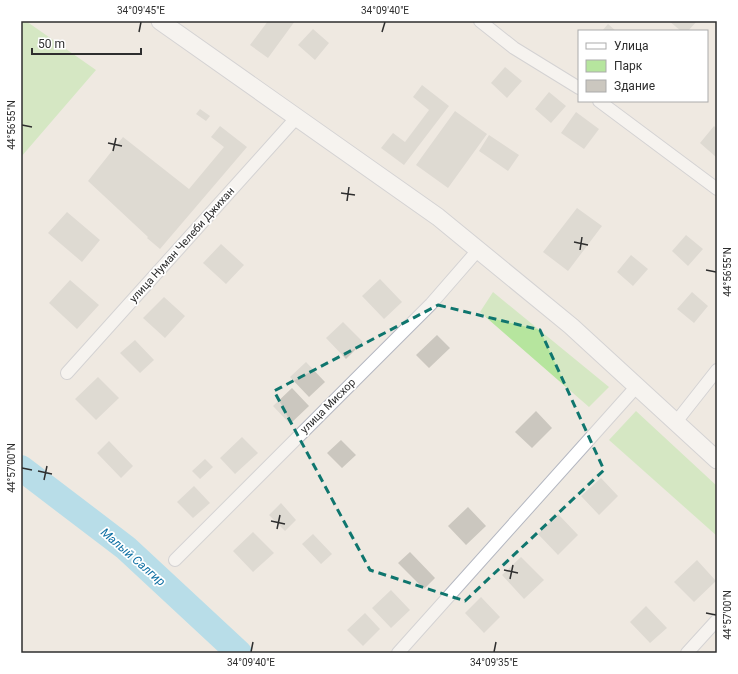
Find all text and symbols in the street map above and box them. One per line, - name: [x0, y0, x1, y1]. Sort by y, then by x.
- text: 34°09'45"E: [117, 5, 165, 16]
- text: 34°09'40"E: [361, 5, 409, 16]
- scale bar: [32, 30, 141, 56]
- legend: [578, 30, 708, 102]
- text: 50 m: [38, 37, 65, 51]
- text: Улица: [614, 39, 649, 53]
- text: Парк: [614, 59, 643, 73]
- text: Здание: [614, 79, 655, 93]
- text: 44°56'55"N: [6, 100, 17, 150]
- street label: улица Нуман Челеби Джихан: [127, 185, 237, 305]
- text: 44°56'55"N: [722, 247, 733, 297]
- street label: улица Мисхор: [298, 376, 358, 436]
- text: 44°57'00"N: [6, 443, 17, 493]
- water label: Малый Салгир: [98, 525, 168, 589]
- text: 44°57'00"N: [722, 590, 733, 640]
- text: 34°09'40"E: [227, 657, 275, 668]
- text: 34°09'35"E: [470, 657, 518, 668]

